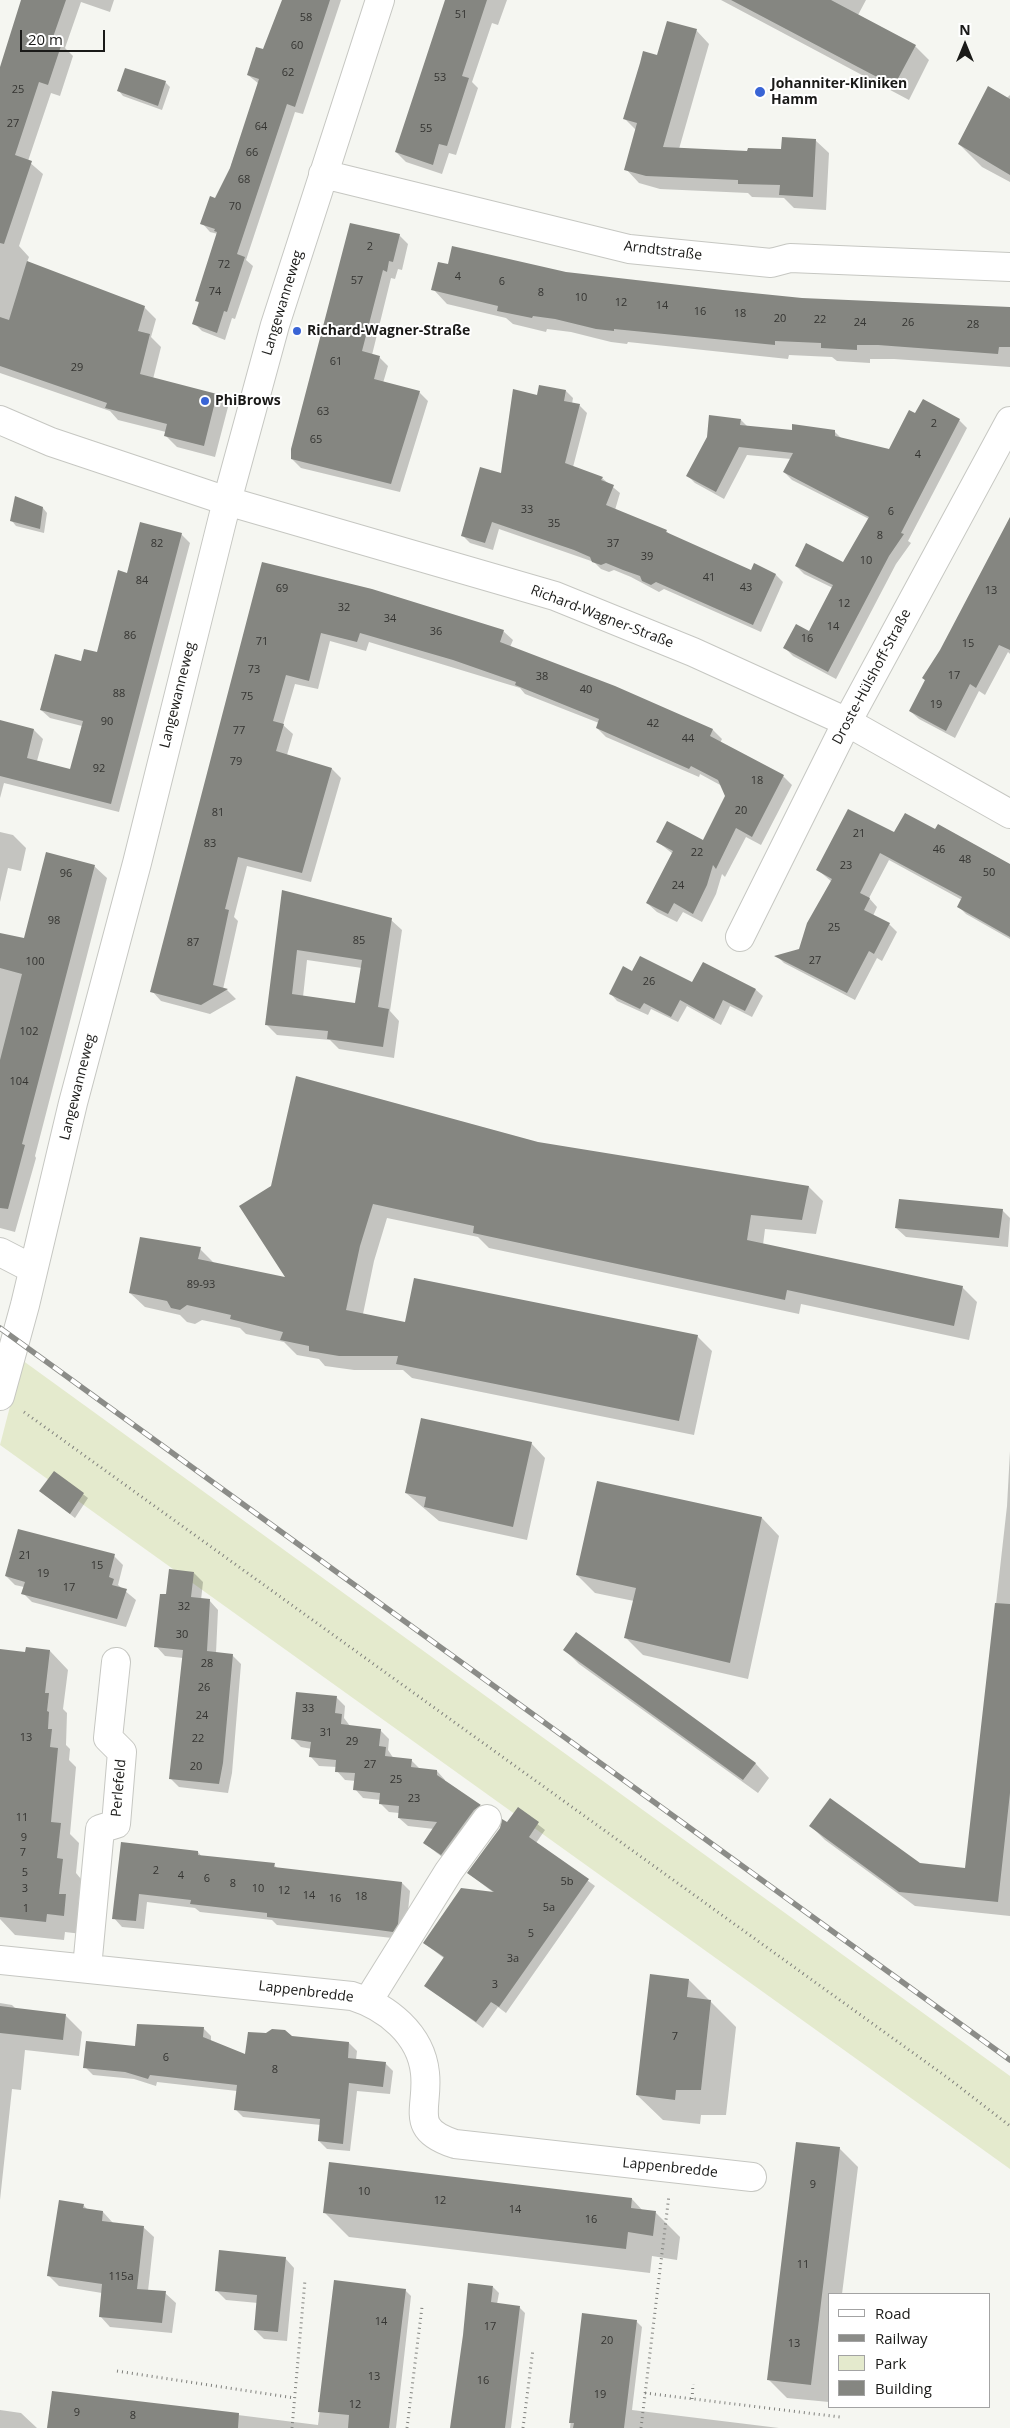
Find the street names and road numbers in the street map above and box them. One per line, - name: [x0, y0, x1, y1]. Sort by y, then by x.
- street label: Arndtstraße: [623, 238, 703, 264]
- street label: Langewanneweg: [259, 248, 307, 358]
- street label: Richard-Wagner-Straße: [528, 582, 676, 652]
- street label: Droste-Hülshoff-Straße: [829, 606, 915, 748]
- street label: Langewanneweg: [157, 640, 199, 750]
- street label: Langewanneweg: [57, 1032, 99, 1142]
- street label: Perlefeld: [108, 1758, 130, 1818]
- street label: Lappenbredde: [257, 1978, 355, 2006]
- street label: Lappenbredde: [621, 2155, 719, 2181]

